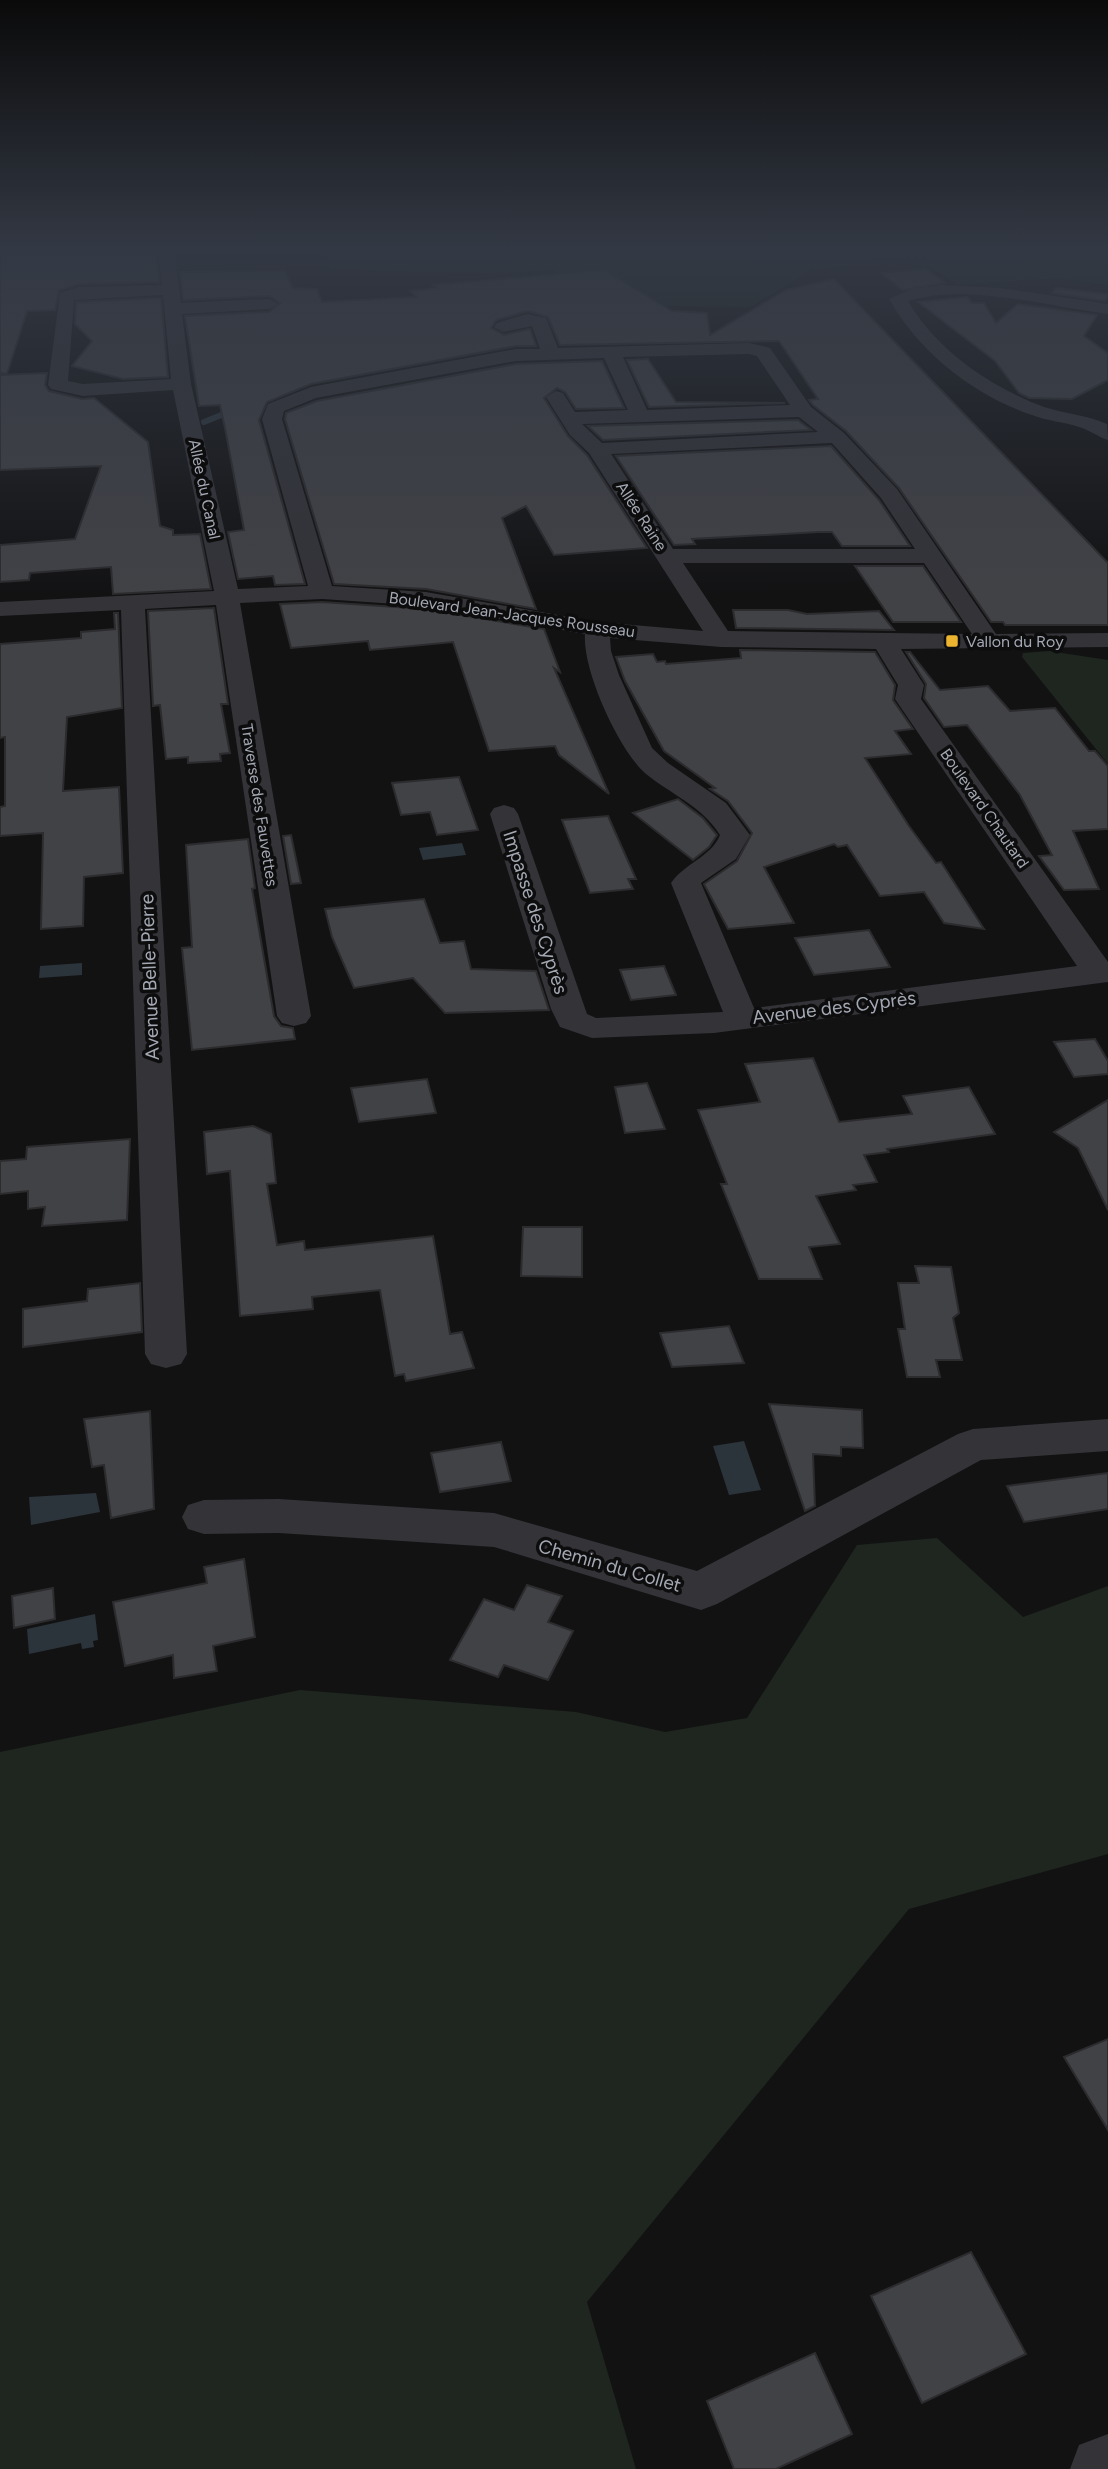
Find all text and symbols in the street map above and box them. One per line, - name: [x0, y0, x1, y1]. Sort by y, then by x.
- street label: Allée du Canal: [185, 437, 224, 541]
- street label: Allée Raine: [612, 478, 671, 555]
- street label: Boulevard Jean-Jacques Rousseau: [388, 588, 636, 641]
- place label: Vallon du Roy: [966, 632, 1064, 651]
- marker: Vallon du Roy: [944, 633, 960, 649]
- street label: Traverse des Fauvettes: [237, 722, 282, 888]
- street label: Boulevard Chautard: [936, 745, 1033, 872]
- street label: Impasse des Cyprès: [498, 827, 573, 997]
- street label: Avenue Belle-Pierre: [135, 893, 164, 1061]
- street label: Avenue des Cyprès: [751, 986, 917, 1029]
- street label: Chemin du Collet: [536, 1534, 684, 1597]

